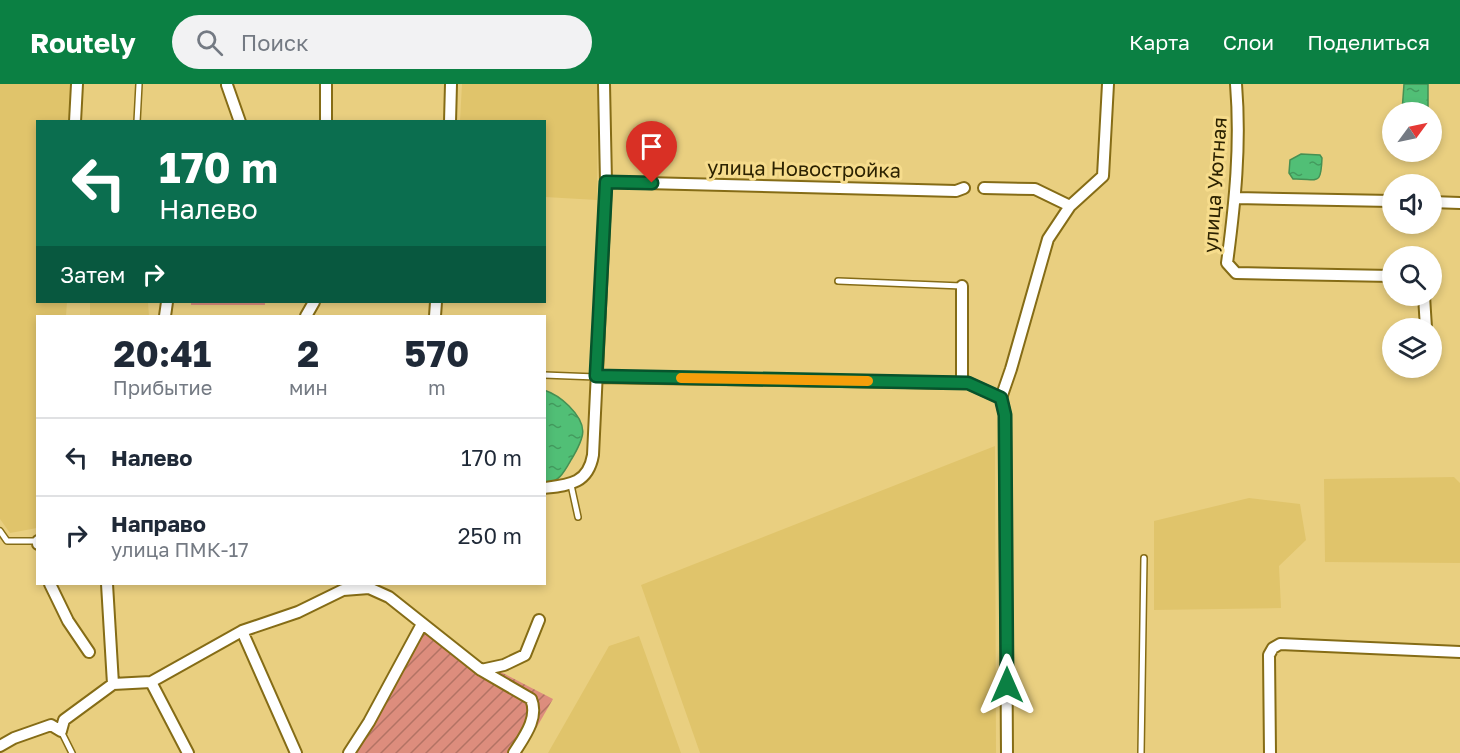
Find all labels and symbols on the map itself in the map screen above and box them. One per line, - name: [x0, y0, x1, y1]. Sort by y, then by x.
- north arrow: [1382, 102, 1442, 162]
- street label: улица Уютная: [1197, 116, 1231, 254]
- pin: [626, 121, 677, 183]
- street label: улица Новостройка: [707, 154, 901, 182]
- position arrow: [975, 653, 1039, 717]

